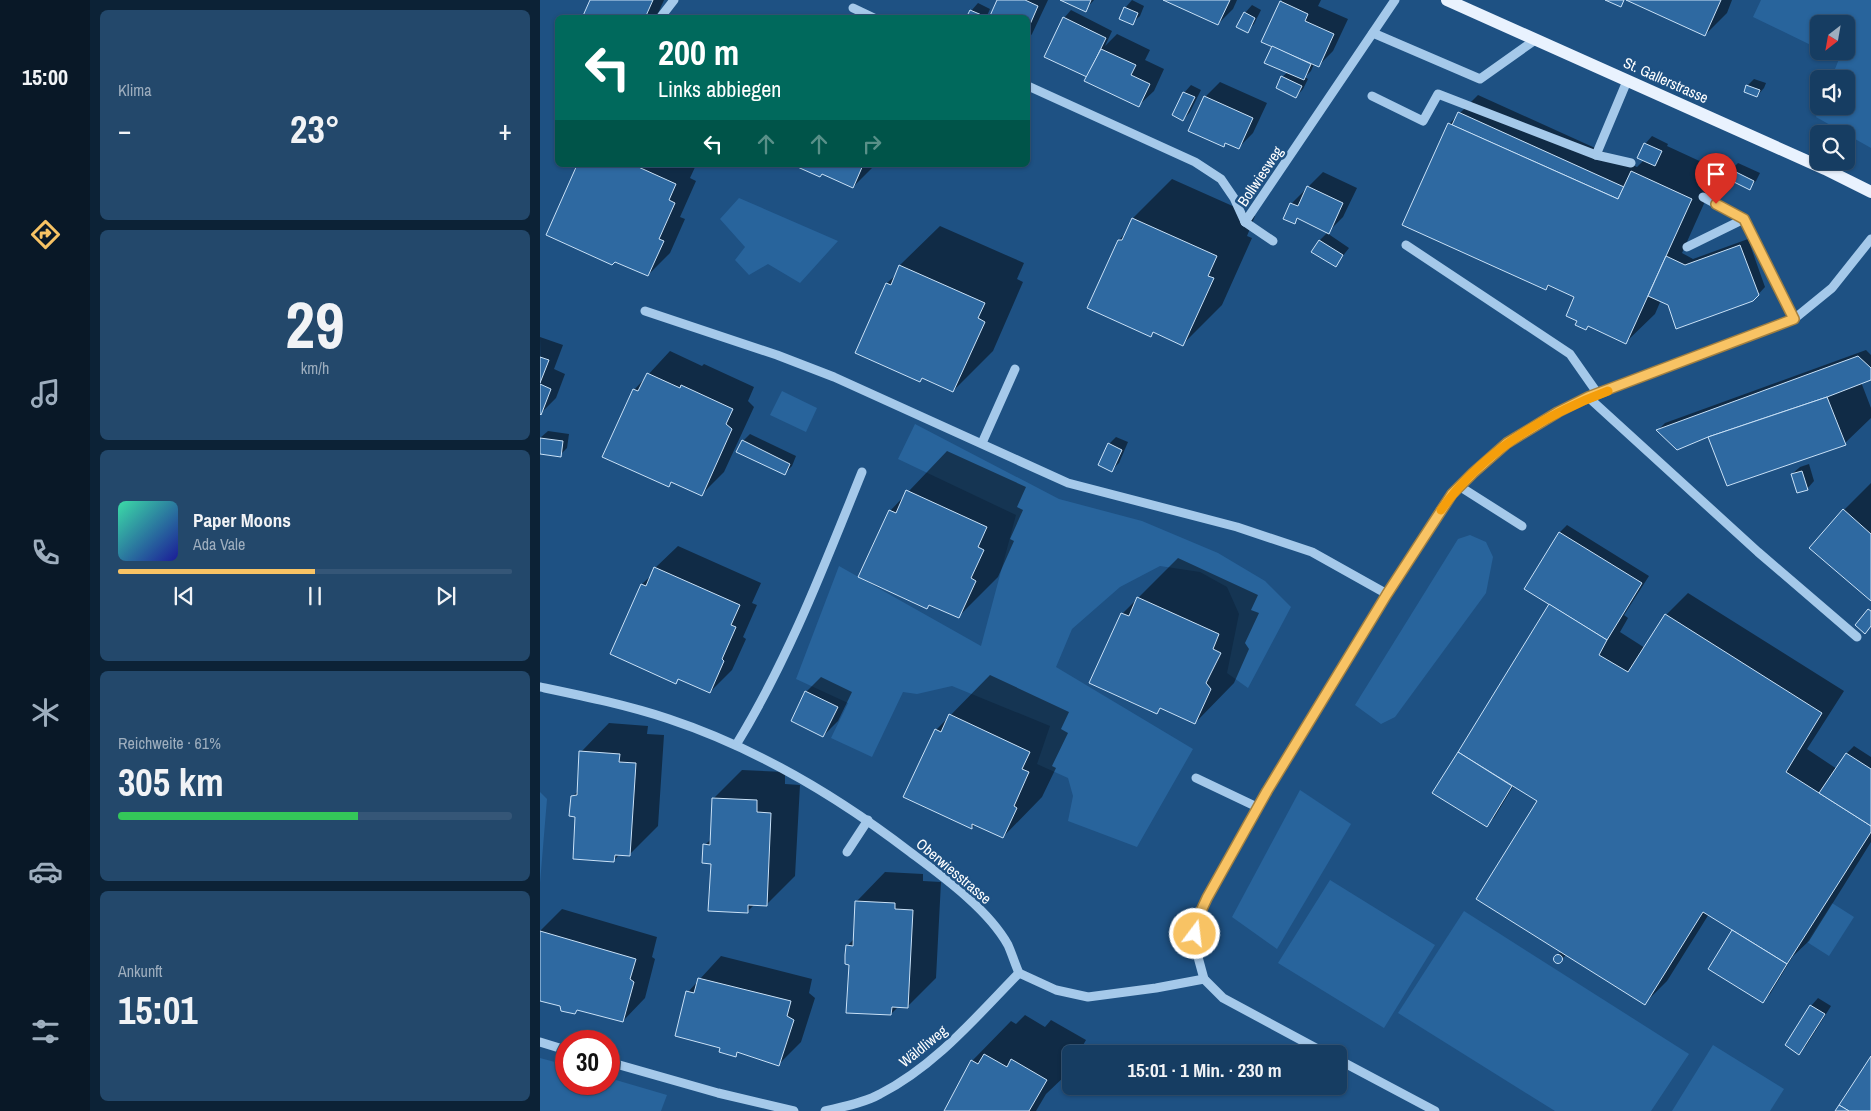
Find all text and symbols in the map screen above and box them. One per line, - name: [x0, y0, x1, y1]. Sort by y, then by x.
- north arrow: [1810, 15, 1855, 60]
- map controls: [1810, 15, 1855, 170]
- text: 200 m: [658, 29, 739, 76]
- icon: left: [575, 35, 640, 100]
- street label: St. Gallerstrasse: [1620, 52, 1712, 108]
- text: 15:00: [22, 62, 68, 92]
- button: sound: [1810, 70, 1855, 115]
- text: Links abbiegen: [658, 74, 781, 104]
- text: Klima: [118, 79, 152, 101]
- text: 23°: [290, 104, 340, 155]
- text: −: [118, 111, 131, 149]
- text: +: [499, 111, 512, 149]
- button: search: [1810, 125, 1855, 170]
- icon: left: [699, 130, 727, 158]
- icon: ahead: [752, 130, 780, 158]
- icon: ahead: [805, 130, 833, 158]
- icon: right: [858, 130, 886, 158]
- street label: Bollwiesweg: [1232, 142, 1288, 210]
- pin: [1695, 153, 1737, 204]
- icon: arrive: [1702, 160, 1730, 188]
- icon: directions: [28, 217, 63, 252]
- text: 29: [285, 281, 345, 368]
- text: km/h: [301, 357, 329, 379]
- icon: music: [28, 376, 63, 411]
- text: Paper Moons: [193, 507, 291, 533]
- text: Ada Vale: [193, 533, 245, 555]
- icon: phone: [28, 535, 63, 570]
- icon: previous: [170, 582, 198, 610]
- icon: pause: [301, 582, 329, 610]
- icon: next: [432, 582, 460, 610]
- icon: climate: [28, 695, 63, 730]
- text: Reichweite · 61%: [118, 732, 221, 754]
- text: 305 km: [118, 757, 224, 808]
- street label: Oberwiesstrasse: [912, 833, 996, 909]
- icon: car: [28, 854, 63, 889]
- position arrow: [1168, 907, 1220, 959]
- text: Ankunft: [118, 960, 163, 982]
- text: 15:01: [118, 985, 198, 1036]
- icon: filters: [28, 1014, 63, 1049]
- street label: Wäldliweg: [895, 1020, 952, 1072]
- speed limit sign: 30: [555, 1030, 620, 1095]
- text: 15:01 · 1 Min. · 230 m: [1127, 1057, 1282, 1083]

